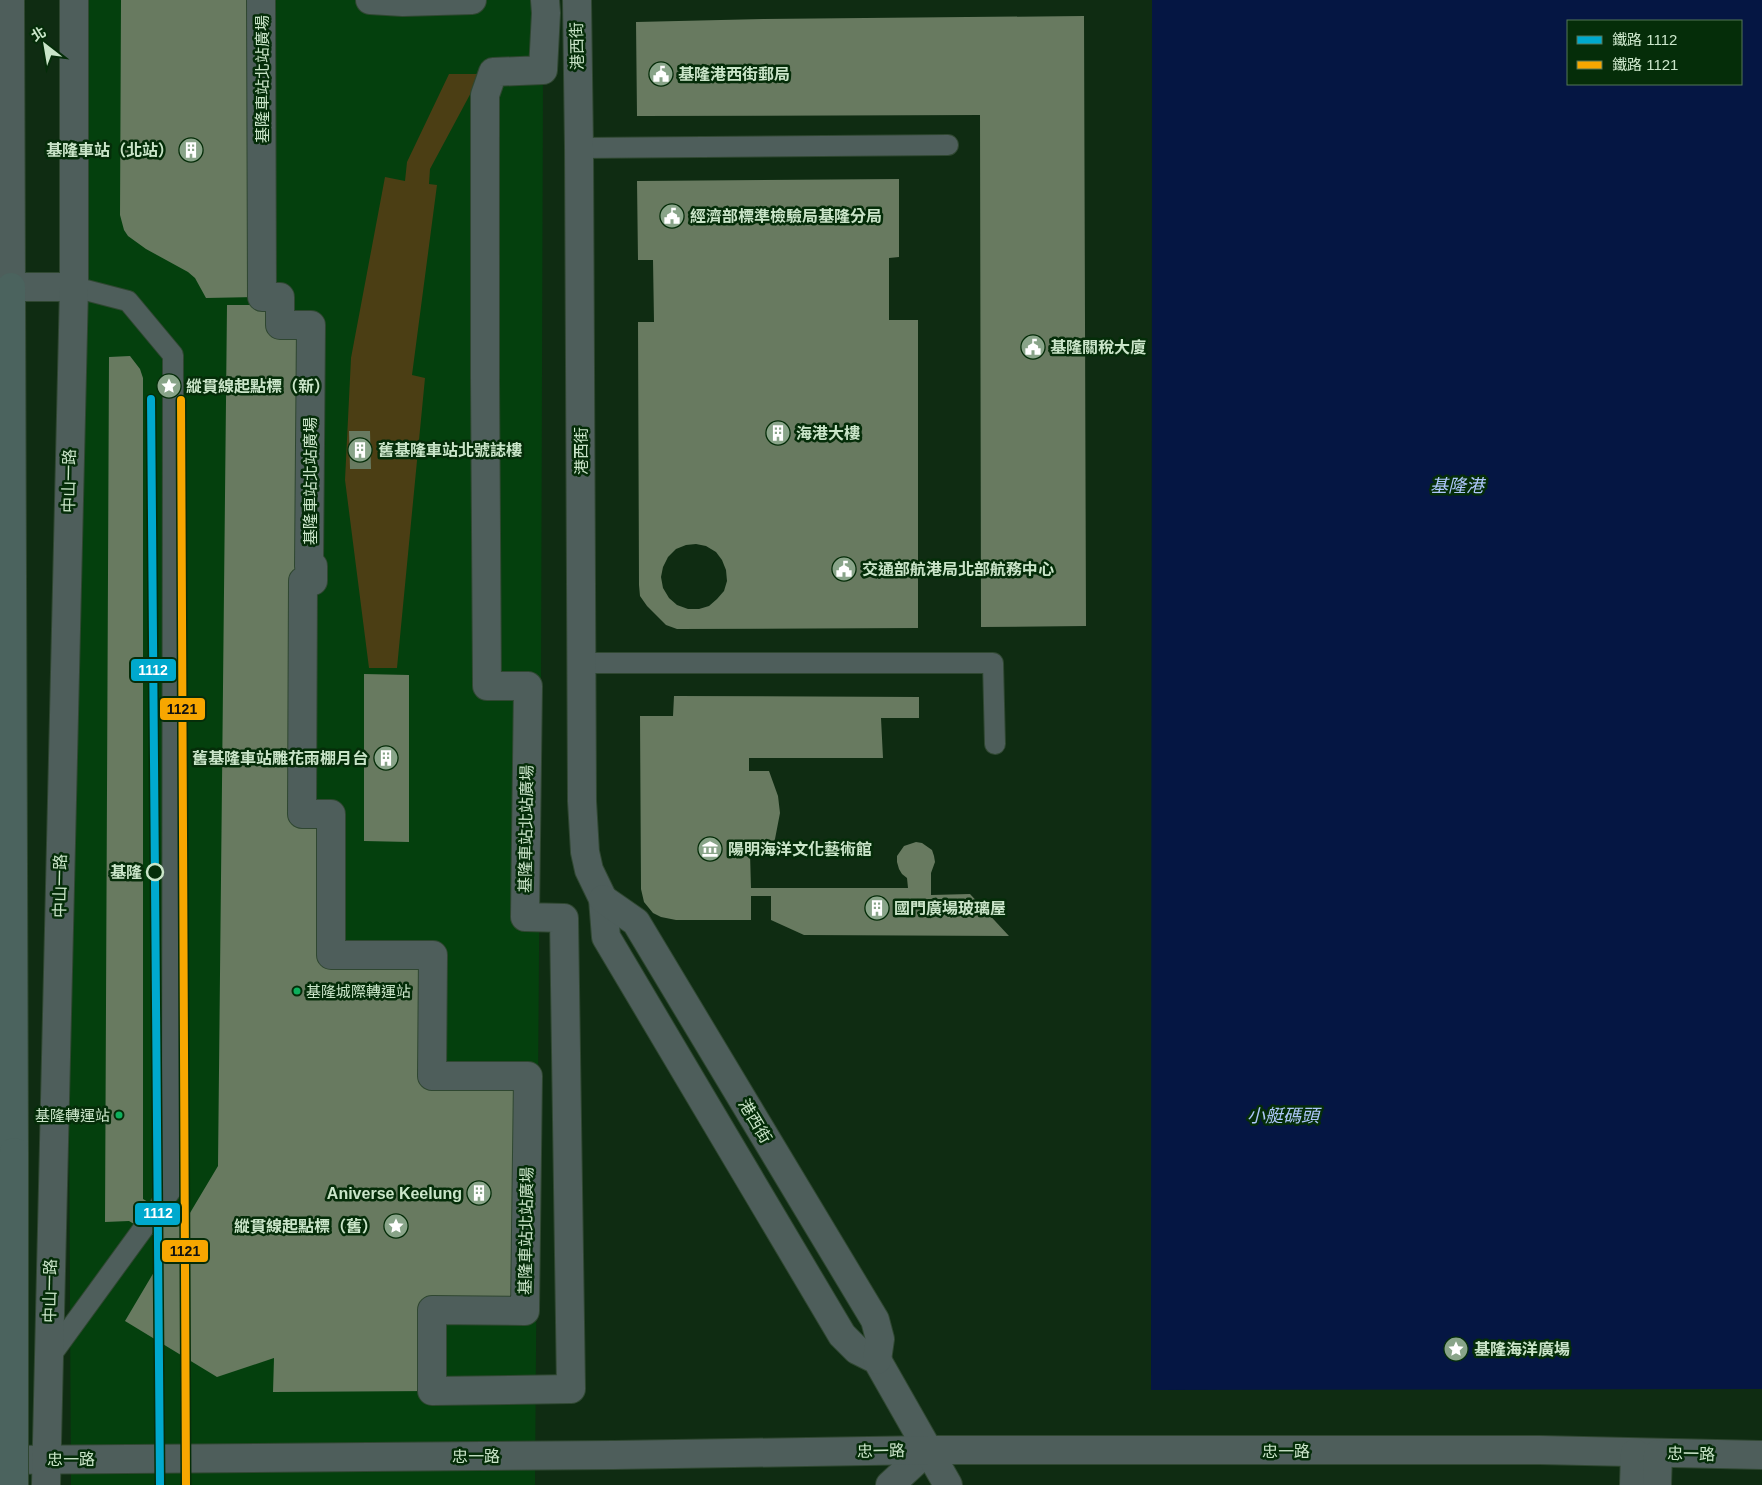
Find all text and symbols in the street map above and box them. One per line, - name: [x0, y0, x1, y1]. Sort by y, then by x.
- street label: 基隆車站北站廣場: [254, 15, 271, 143]
- north arrow: [20, 20, 70, 70]
- legend: [1567, 20, 1742, 85]
- street label: 港西街: [568, 22, 586, 70]
- text: 北: [28, 23, 48, 44]
- text: 鐵路 1112: [1612, 31, 1677, 48]
- text: 鐵路 1121: [1612, 56, 1678, 73]
- public building icon: 基隆港西街郵局: [648, 61, 674, 87]
- place label: 基隆港西街郵局: [678, 66, 790, 83]
- building icon: 基隆車站（北站）: [178, 137, 204, 163]
- place label: 基隆車站（北站）: [46, 142, 174, 159]
- public building icon: 經濟部標準檢驗局基隆分局: [659, 203, 685, 229]
- place label: 經濟部標準檢驗局基隆分局: [690, 207, 882, 225]
- public building icon: 基隆關稅大廈: [1020, 334, 1046, 360]
- place label: 基隆關稅大廈: [1050, 339, 1146, 356]
- place icon: 縱貫線起點標（新）: [156, 373, 182, 399]
- place label: 縱貫線起點標（新）: [186, 378, 330, 395]
- street label: 基隆車站北站廣場: [302, 417, 319, 545]
- building icon: 海港大樓: [765, 420, 791, 446]
- place label: 海港大樓: [796, 425, 860, 442]
- street label: 港西街: [573, 427, 590, 475]
- building icon: 舊基隆車站北號誌樓: [347, 437, 373, 463]
- place label: 舊基隆車站北號誌樓: [378, 441, 522, 459]
- street label: 中山一路: [60, 449, 78, 513]
- water label: 基隆港: [1430, 476, 1487, 496]
- public building icon: 交通部航港局北部航務中心: [831, 556, 857, 582]
- place label: 交通部航港局北部航務中心: [862, 560, 1054, 578]
- line badge: 1112: [130, 658, 177, 682]
- text: 1112: [138, 662, 168, 678]
- line badge: 1121: [159, 697, 206, 721]
- text: 1121: [167, 701, 197, 717]
- building icon: 舊基隆車站雕花雨棚月台: [373, 745, 399, 771]
- place label: 舊基隆車站雕花雨棚月台: [192, 750, 368, 767]
- street label: 基隆車站北站廣場: [516, 765, 536, 893]
- museum icon: 陽明海洋文化藝術館: [697, 836, 723, 862]
- place label: 陽明海洋文化藝術館: [728, 840, 872, 858]
- street label: 中山一路: [51, 854, 69, 918]
- marker: 基隆: [146, 863, 164, 881]
- place label: 基隆: [110, 864, 142, 881]
- building icon: 國門廣場玻璃屋: [864, 895, 890, 921]
- place label: 國門廣場玻璃屋: [894, 900, 1006, 917]
- place label: 基隆城際轉運站: [306, 983, 411, 1000]
- marker: 基隆城際轉運站: [292, 986, 302, 996]
- street label: 港西街: [735, 1096, 775, 1146]
- water label: 小艇碼頭: [1247, 1106, 1322, 1126]
- place label: 基隆轉運站: [35, 1107, 110, 1124]
- marker: 基隆轉運站: [114, 1110, 124, 1120]
- street label: 基隆車站北站廣場: [516, 1167, 536, 1295]
- building icon: Aniverse Keelung: [466, 1180, 492, 1206]
- place label: Aniverse Keelung: [327, 1185, 462, 1202]
- line badge: 1112: [134, 1202, 181, 1226]
- text: 1112: [143, 1205, 173, 1221]
- place icon: 縱貫線起點標（舊）: [383, 1213, 409, 1239]
- place label: 縱貫線起點標（舊）: [234, 1218, 378, 1235]
- line badge: 1121: [161, 1239, 209, 1263]
- text: 1121: [170, 1243, 200, 1259]
- street label: 中山一路: [41, 1259, 59, 1323]
- place icon: 基隆海洋廣場: [1443, 1336, 1469, 1362]
- place label: 基隆海洋廣場: [1474, 1341, 1570, 1358]
- street label: 忠一路: [857, 1442, 905, 1460]
- street label: 忠一路: [1262, 1443, 1310, 1460]
- street label: 忠一路: [1667, 1445, 1715, 1463]
- street label: 忠一路: [452, 1448, 500, 1465]
- street label: 忠一路: [47, 1451, 95, 1468]

